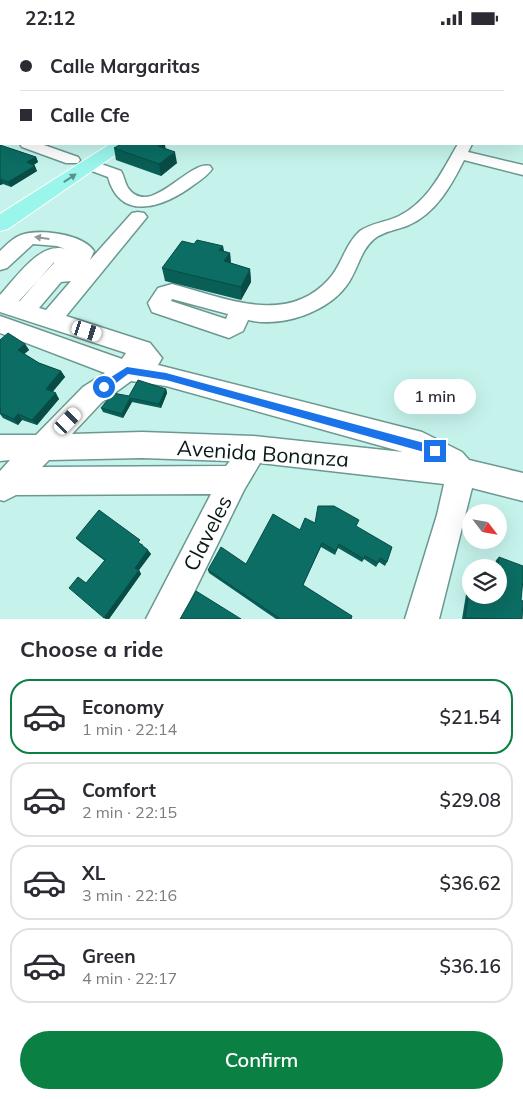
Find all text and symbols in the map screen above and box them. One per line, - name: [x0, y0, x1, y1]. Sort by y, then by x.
- text: 22:12: [25, 6, 75, 30]
- text: Calle Margaritas: [50, 54, 200, 78]
- text: Calle Cfe: [50, 103, 130, 127]
- one-way arrow: [63, 173, 77, 183]
- one-way arrow: [33, 234, 49, 242]
- car: [70, 319, 103, 343]
- route start: [93, 376, 115, 398]
- callout: 1 min: [394, 379, 476, 413]
- text: 1 min: [414, 386, 456, 406]
- car: [52, 405, 83, 437]
- street label: Avenida Bonanza: [176, 434, 350, 472]
- route end: [424, 440, 446, 462]
- street label: Claveles: [177, 491, 237, 575]
- north arrow: [462, 504, 508, 549]
- map controls: [462, 504, 507, 604]
- button: layers: [462, 559, 507, 604]
- text: Choose a ride: [20, 635, 163, 663]
- icon: car: [22, 694, 67, 739]
- text: Economy: [82, 695, 164, 719]
- text: $21.54: [439, 705, 501, 729]
- text: 1 min · 22:14: [82, 719, 177, 739]
- icon: car: [22, 777, 67, 822]
- text: Comfort: [82, 778, 156, 802]
- text: $29.08: [439, 788, 501, 812]
- text: 2 min · 22:15: [82, 802, 177, 822]
- icon: car: [22, 860, 67, 905]
- text: XL: [82, 861, 105, 885]
- text: $36.62: [439, 871, 501, 895]
- text: 3 min · 22:16: [82, 885, 177, 905]
- icon: car: [22, 943, 67, 988]
- text: Green: [82, 944, 136, 968]
- text: $36.16: [439, 954, 501, 978]
- text: 4 min · 22:17: [82, 968, 177, 988]
- button: Confirm: [20, 1031, 503, 1089]

